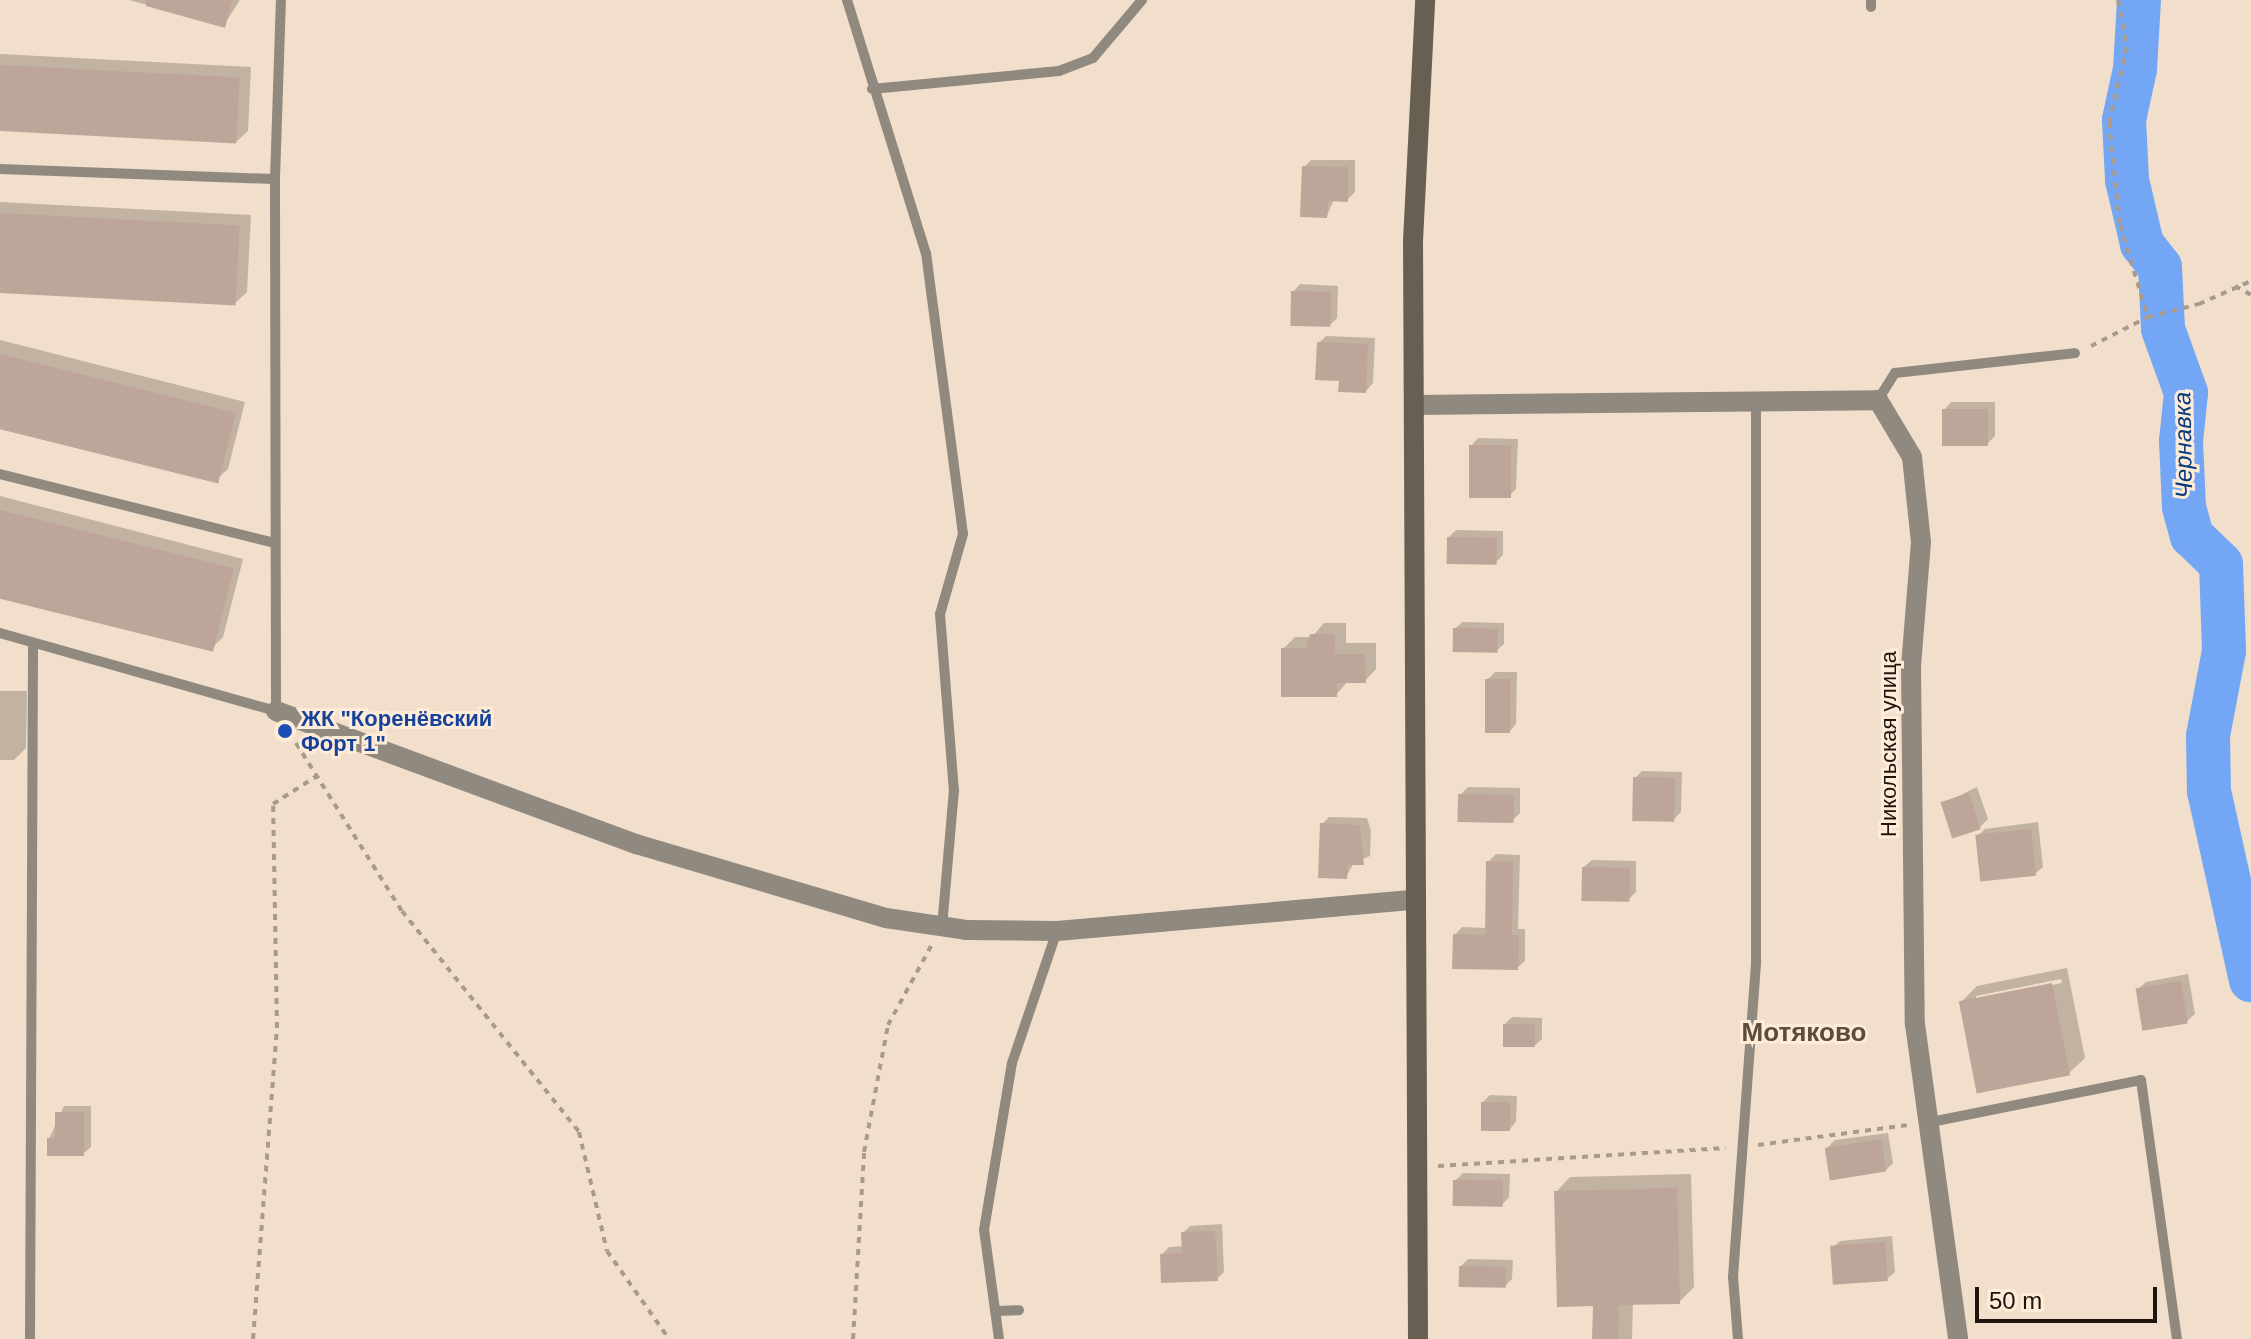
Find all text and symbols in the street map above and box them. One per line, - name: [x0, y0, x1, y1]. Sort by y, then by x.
- water label: Чернавка: [2168, 391, 2198, 499]
- street label: Никольская улица: [1876, 651, 1902, 837]
- place label: ЖК "Коренёвский Форт 1": [301, 705, 492, 756]
- marker: ЖК "Коренёвский Форт 1": [276, 722, 294, 740]
- district label: Мотяково: [1742, 1017, 1866, 1049]
- scale bar: [1979, 1271, 2161, 1321]
- text: 50 m: [1989, 1287, 2042, 1314]

